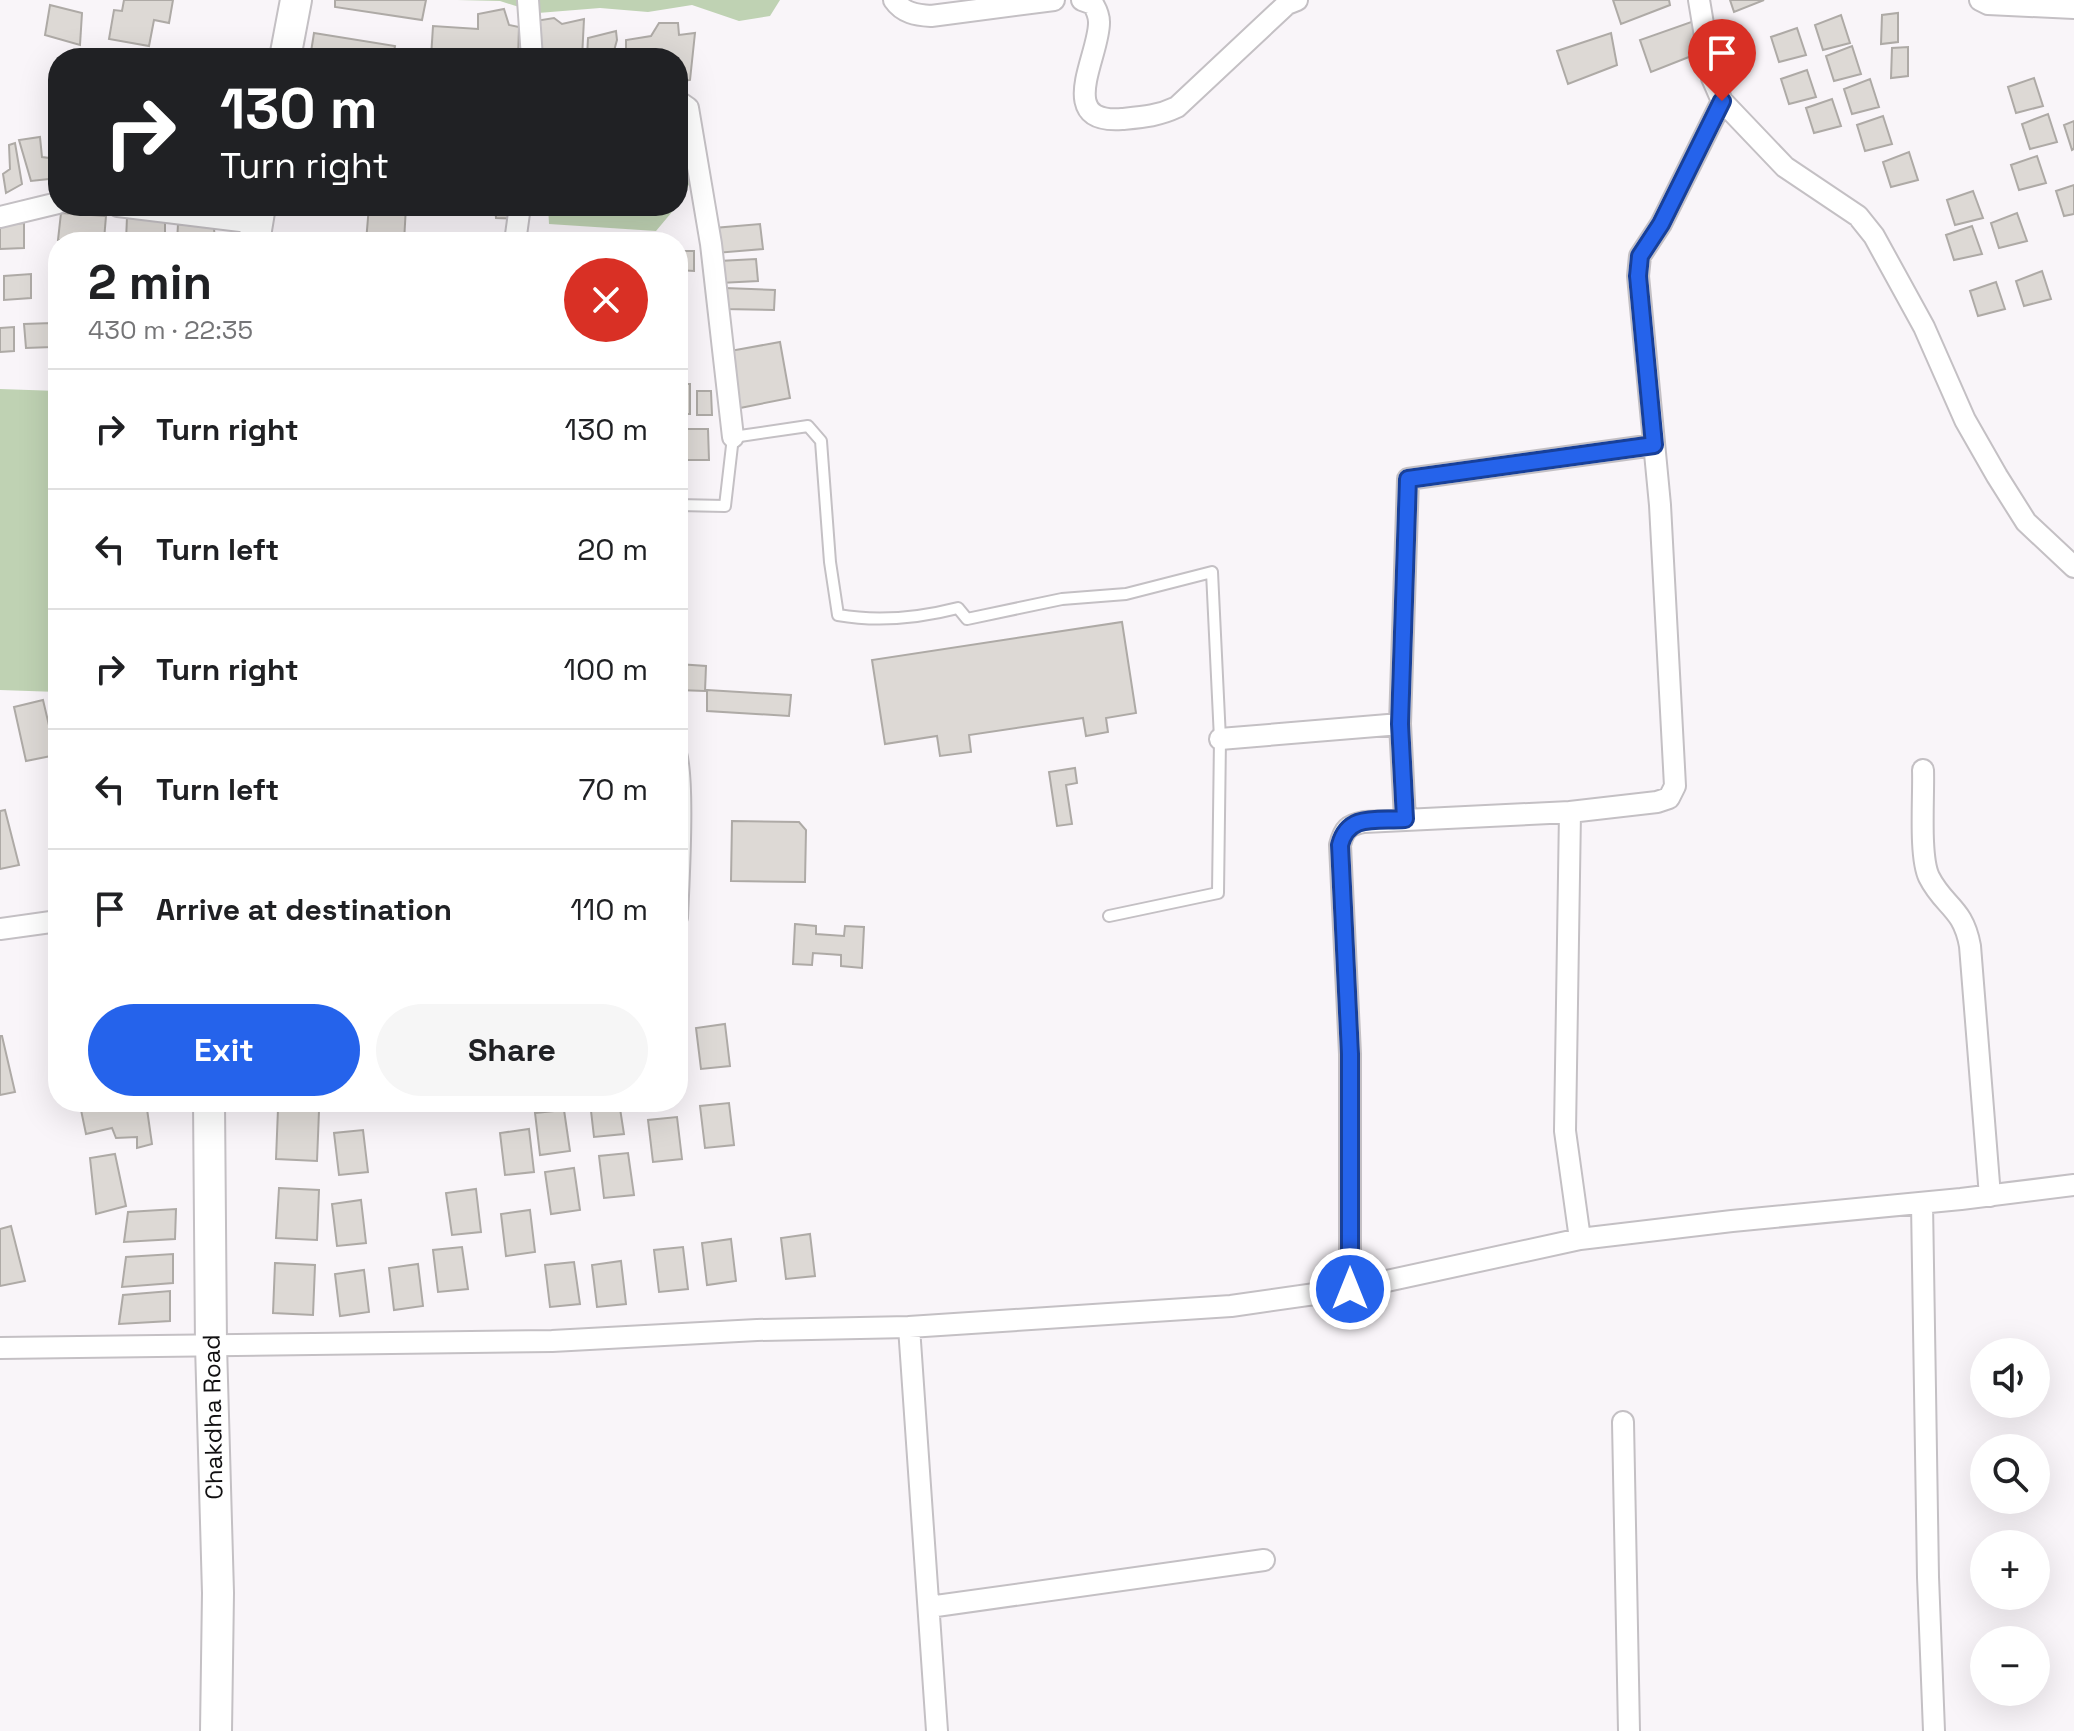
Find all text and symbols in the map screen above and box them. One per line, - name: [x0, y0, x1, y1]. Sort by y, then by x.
- pin: [1688, 19, 1756, 101]
- icon: arrive: [1700, 31, 1744, 75]
- text: 130 m: [220, 73, 378, 144]
- icon: right: [88, 80, 192, 184]
- text: Turn right: [220, 143, 389, 189]
- text: 2 min: [88, 252, 212, 313]
- button: close: [564, 258, 648, 342]
- text: 430 m · 22:35: [88, 313, 253, 347]
- icon: right: [88, 407, 132, 451]
- text: Turn right: [156, 410, 299, 449]
- text: 130 m: [565, 410, 648, 449]
- icon: left: [88, 527, 132, 571]
- text: Turn left: [156, 530, 279, 569]
- text: 20 m: [577, 530, 648, 569]
- icon: right: [88, 647, 132, 691]
- text: Turn right: [156, 650, 299, 689]
- text: 100 m: [563, 650, 648, 689]
- icon: left: [88, 767, 132, 811]
- text: Turn left: [156, 770, 279, 809]
- text: 70 m: [579, 770, 648, 809]
- icon: arrive: [88, 887, 132, 931]
- text: Arrive at destination: [156, 890, 452, 929]
- text: 110 m: [570, 890, 648, 929]
- button: Exit: [88, 1004, 360, 1096]
- button: Share: [376, 1004, 648, 1096]
- position arrow: [1308, 1247, 1392, 1331]
- street label: Chakdha Road: [196, 1334, 229, 1500]
- map controls: [1970, 1338, 2050, 1706]
- button: sound: [1970, 1338, 2050, 1418]
- button: search: [1970, 1434, 2050, 1514]
- button: +: [1970, 1530, 2050, 1610]
- button: −: [1970, 1626, 2050, 1706]

